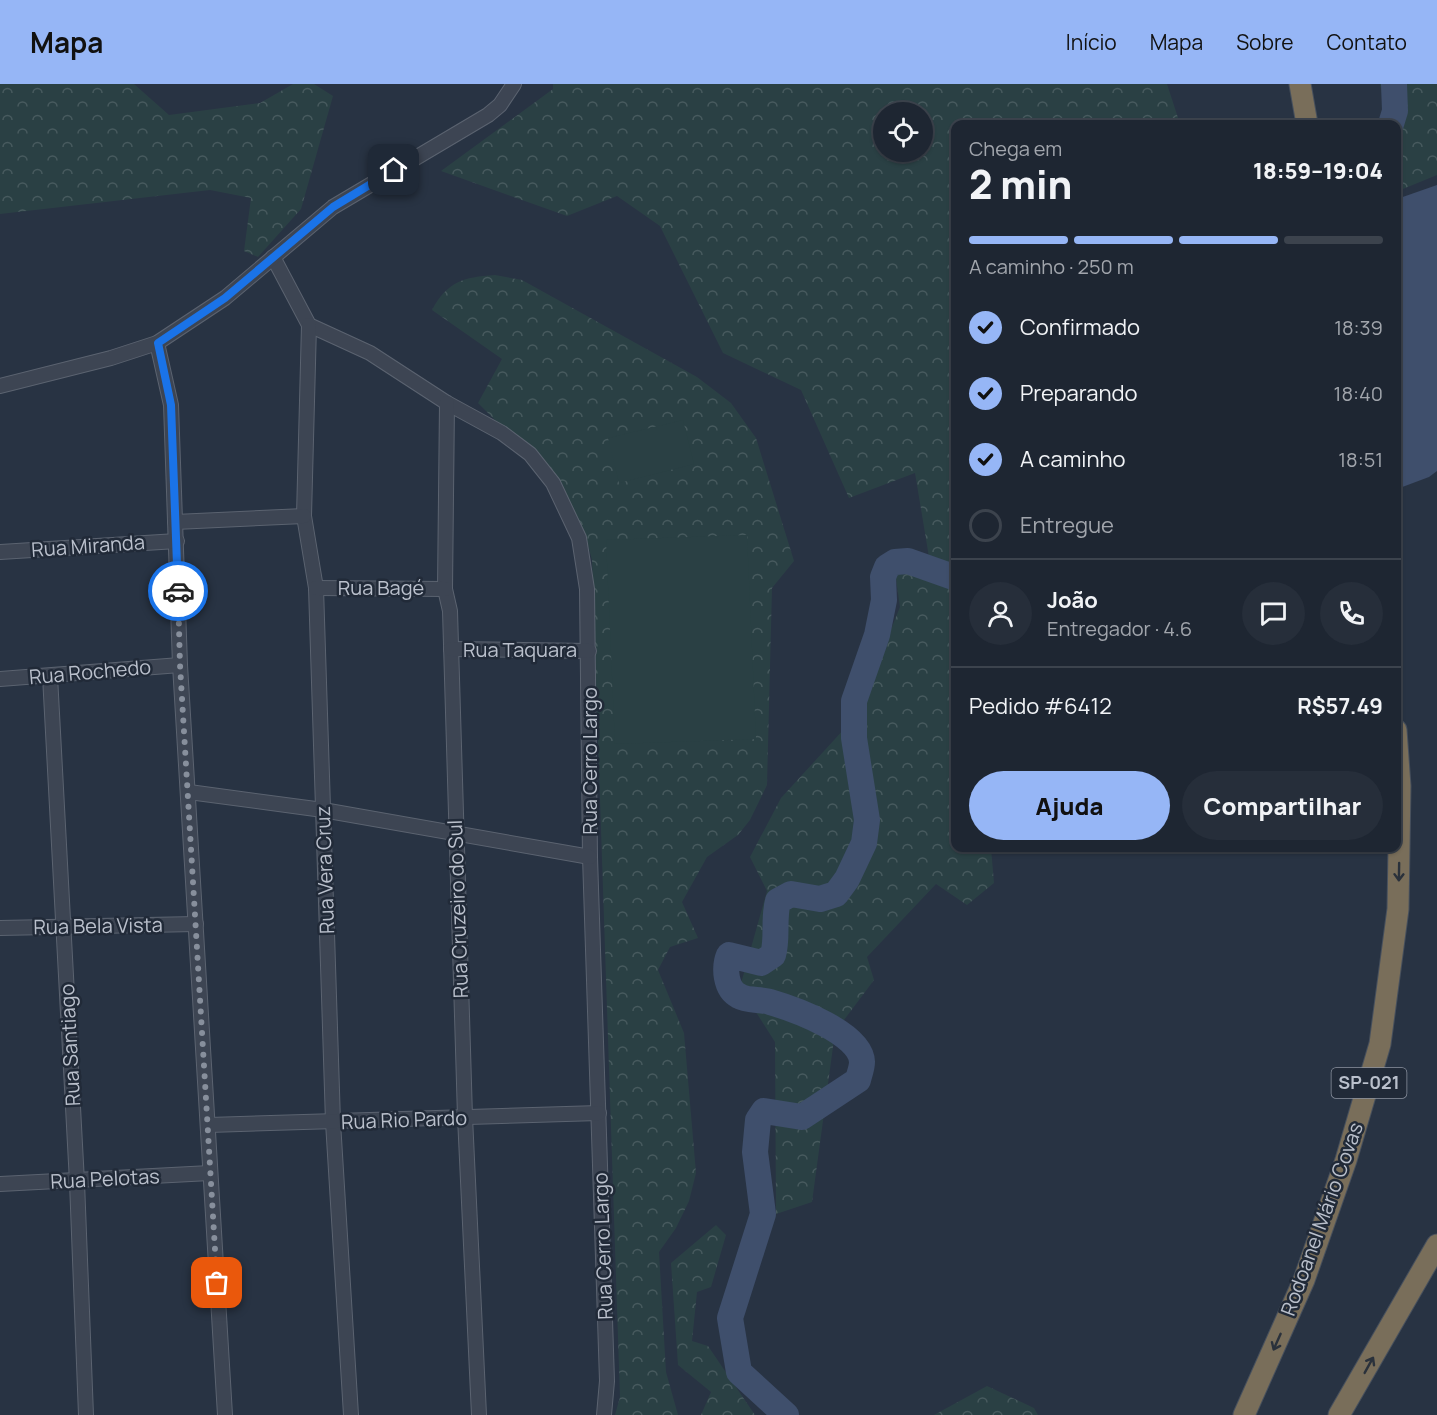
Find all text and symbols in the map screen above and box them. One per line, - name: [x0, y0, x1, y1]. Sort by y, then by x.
- text: Mapa: [30, 23, 103, 61]
- text: Início: [1066, 28, 1117, 56]
- text: Mapa: [1150, 28, 1203, 56]
- text: Sobre: [1236, 28, 1294, 56]
- text: Contato: [1327, 28, 1407, 56]
- map controls: [873, 102, 933, 162]
- button: locate: [873, 102, 933, 162]
- text: Chega em: [969, 135, 1062, 162]
- pin: [368, 144, 419, 195]
- icon: home: [377, 153, 410, 186]
- text: 18:59–19:04: [1253, 156, 1383, 186]
- text: 2 min: [969, 157, 1072, 211]
- text: A caminho · 250 m: [969, 253, 1134, 280]
- icon: check: [969, 311, 1002, 344]
- text: Confirmado: [1020, 312, 1140, 342]
- text: 18:39: [1334, 314, 1383, 341]
- icon: check: [969, 377, 1002, 410]
- text: Preparando: [1020, 378, 1138, 408]
- text: 18:40: [1334, 380, 1383, 407]
- icon: check: [969, 443, 1002, 476]
- text: A caminho: [1020, 444, 1126, 474]
- text: 18:51: [1338, 446, 1383, 473]
- text: Entregue: [1020, 510, 1114, 540]
- street label: Rua Miranda: [30, 528, 146, 563]
- courier: [148, 561, 208, 621]
- street label: Rua Bagé: [338, 574, 424, 601]
- icon: car: [162, 575, 195, 608]
- button: person: [969, 582, 1032, 645]
- button: chat: [1242, 582, 1305, 645]
- button: phone: [1320, 582, 1383, 645]
- text: João: [1047, 585, 1098, 615]
- text: Entregador · 4.6: [1047, 615, 1192, 642]
- street label: Rua Taquara: [463, 636, 577, 663]
- street label: Rua Rochedo: [28, 653, 152, 690]
- street label: Rua Cerro Largo: [576, 687, 603, 835]
- text: Pedido #6412: [969, 691, 1112, 721]
- text: R$57.49: [1297, 691, 1383, 721]
- button: Ajuda: [969, 771, 1170, 840]
- button: Compartilhar: [1182, 771, 1383, 840]
- street label: Rua Vera Cruz: [309, 806, 340, 934]
- street label: Rua Cruzeiro do Sul: [441, 819, 474, 999]
- one-way arrow: [1393, 862, 1404, 882]
- street label: Rua Bela Vista: [33, 911, 163, 940]
- street label: Rua Santiago: [53, 983, 86, 1107]
- road number: SP-021: [1332, 1068, 1406, 1098]
- street label: Rua Rio Pardo: [340, 1104, 468, 1135]
- street label: Rodoanel Mário Covas: [1274, 1118, 1369, 1319]
- street label: Rua Pelotas: [50, 1162, 160, 1195]
- street label: Rua Cerro Largo: [586, 1172, 619, 1320]
- pin: [191, 1257, 242, 1308]
- icon: bag: [200, 1266, 233, 1299]
- one-way arrow: [1270, 1333, 1281, 1351]
- one-way arrow: [1363, 1357, 1375, 1374]

